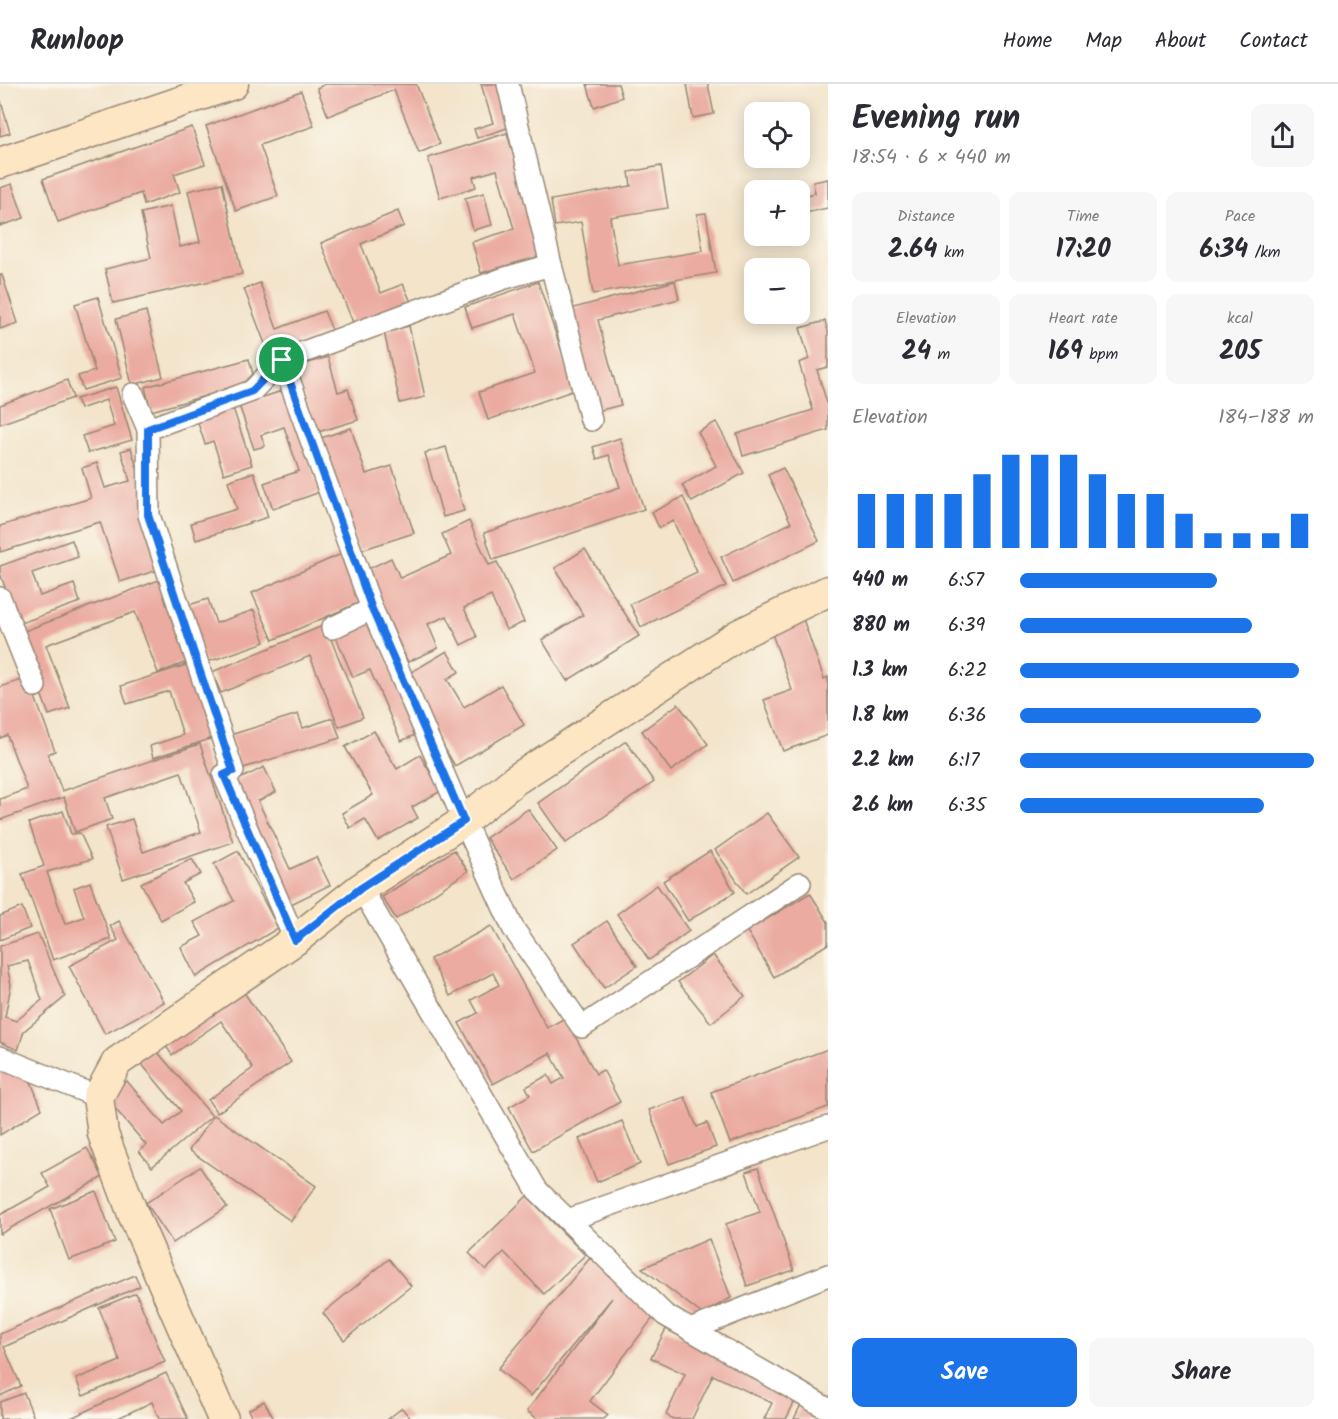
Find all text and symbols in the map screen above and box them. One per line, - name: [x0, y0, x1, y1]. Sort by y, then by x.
- text: Runloop: [30, 19, 124, 64]
- text: Home: [1003, 25, 1052, 58]
- text: Map: [1085, 25, 1122, 58]
- text: About: [1155, 25, 1206, 58]
- text: Contact: [1239, 25, 1308, 58]
- text: Evening run: [852, 93, 1020, 146]
- map controls: [744, 102, 810, 324]
- button: locate: [744, 102, 810, 168]
- button: share: [1251, 104, 1314, 167]
- text: 18:54 · 6 × 440 m: [852, 142, 1011, 174]
- button: +: [744, 180, 810, 246]
- text: Distance: [897, 204, 955, 229]
- text: Time: [1067, 204, 1099, 229]
- text: Pace: [1225, 204, 1255, 229]
- text: 2.64: [888, 229, 937, 271]
- text: 17:20: [1055, 229, 1111, 271]
- text: 6:34: [1199, 229, 1248, 271]
- text: km: [937, 240, 964, 265]
- text: /km: [1248, 240, 1281, 265]
- button: −: [744, 258, 810, 324]
- text: Elevation: [896, 306, 956, 331]
- text: Heart rate: [1048, 306, 1118, 331]
- text: kcal: [1227, 306, 1253, 331]
- text: 24: [902, 331, 931, 373]
- text: 169: [1048, 331, 1083, 373]
- text: 205: [1219, 331, 1261, 373]
- pin: [256, 334, 307, 385]
- text: m: [931, 342, 950, 367]
- text: bpm: [1083, 342, 1118, 367]
- icon: arrive: [265, 343, 298, 376]
- text: Elevation: [852, 402, 928, 434]
- text: 184–188 m: [1218, 402, 1314, 434]
- text: 440 m: [852, 565, 908, 597]
- text: 6:57: [948, 565, 984, 597]
- text: 880 m: [852, 610, 910, 642]
- text: 6:39: [948, 610, 985, 642]
- text: 1.3 km: [852, 655, 908, 687]
- text: 6:22: [948, 655, 987, 687]
- text: 1.8 km: [852, 700, 909, 732]
- text: 6:36: [948, 700, 987, 732]
- text: 2.2 km: [852, 745, 914, 777]
- text: 6:17: [948, 745, 980, 777]
- text: 2.6 km: [852, 790, 913, 822]
- text: 6:35: [948, 790, 986, 822]
- button: Save: [852, 1338, 1077, 1407]
- button: Share: [1089, 1338, 1314, 1407]

